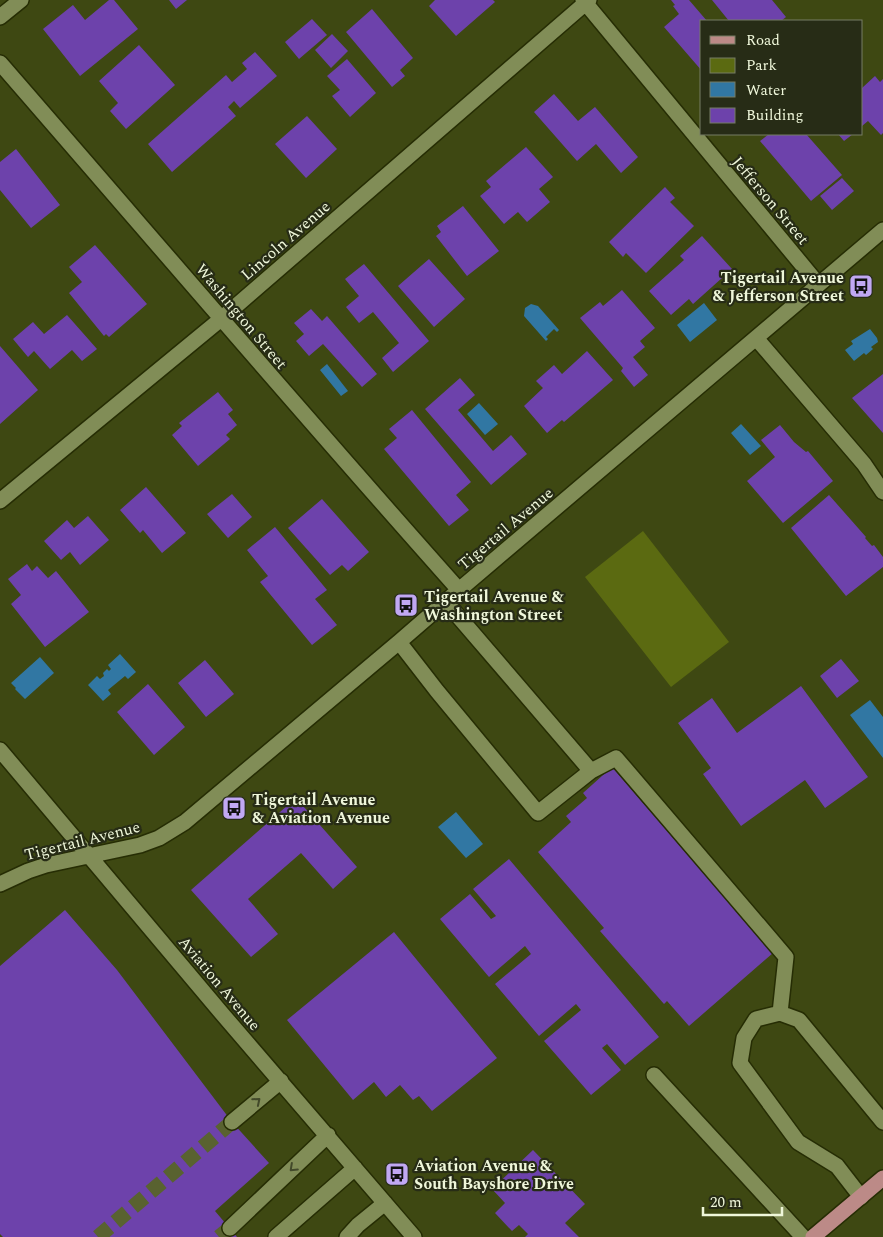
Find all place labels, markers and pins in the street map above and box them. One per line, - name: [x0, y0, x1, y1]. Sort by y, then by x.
- place label: Tigertail Avenue & Jefferson Street: [713, 266, 844, 308]
- bus stop icon: Tigertail Avenue & Jefferson Street: [848, 273, 874, 299]
- place label: Tigertail Avenue & Washington Street: [424, 585, 564, 627]
- bus stop icon: Tigertail Avenue & Washington Street: [393, 592, 419, 618]
- place label: Tigertail Avenue & Aviation Avenue: [252, 788, 390, 830]
- bus stop icon: Tigertail Avenue & Aviation Avenue: [221, 795, 247, 821]
- place label: Aviation Avenue & South Bayshore Drive: [414, 1154, 574, 1196]
- bus stop icon: Aviation Avenue & South Bayshore Drive: [384, 1161, 410, 1187]

